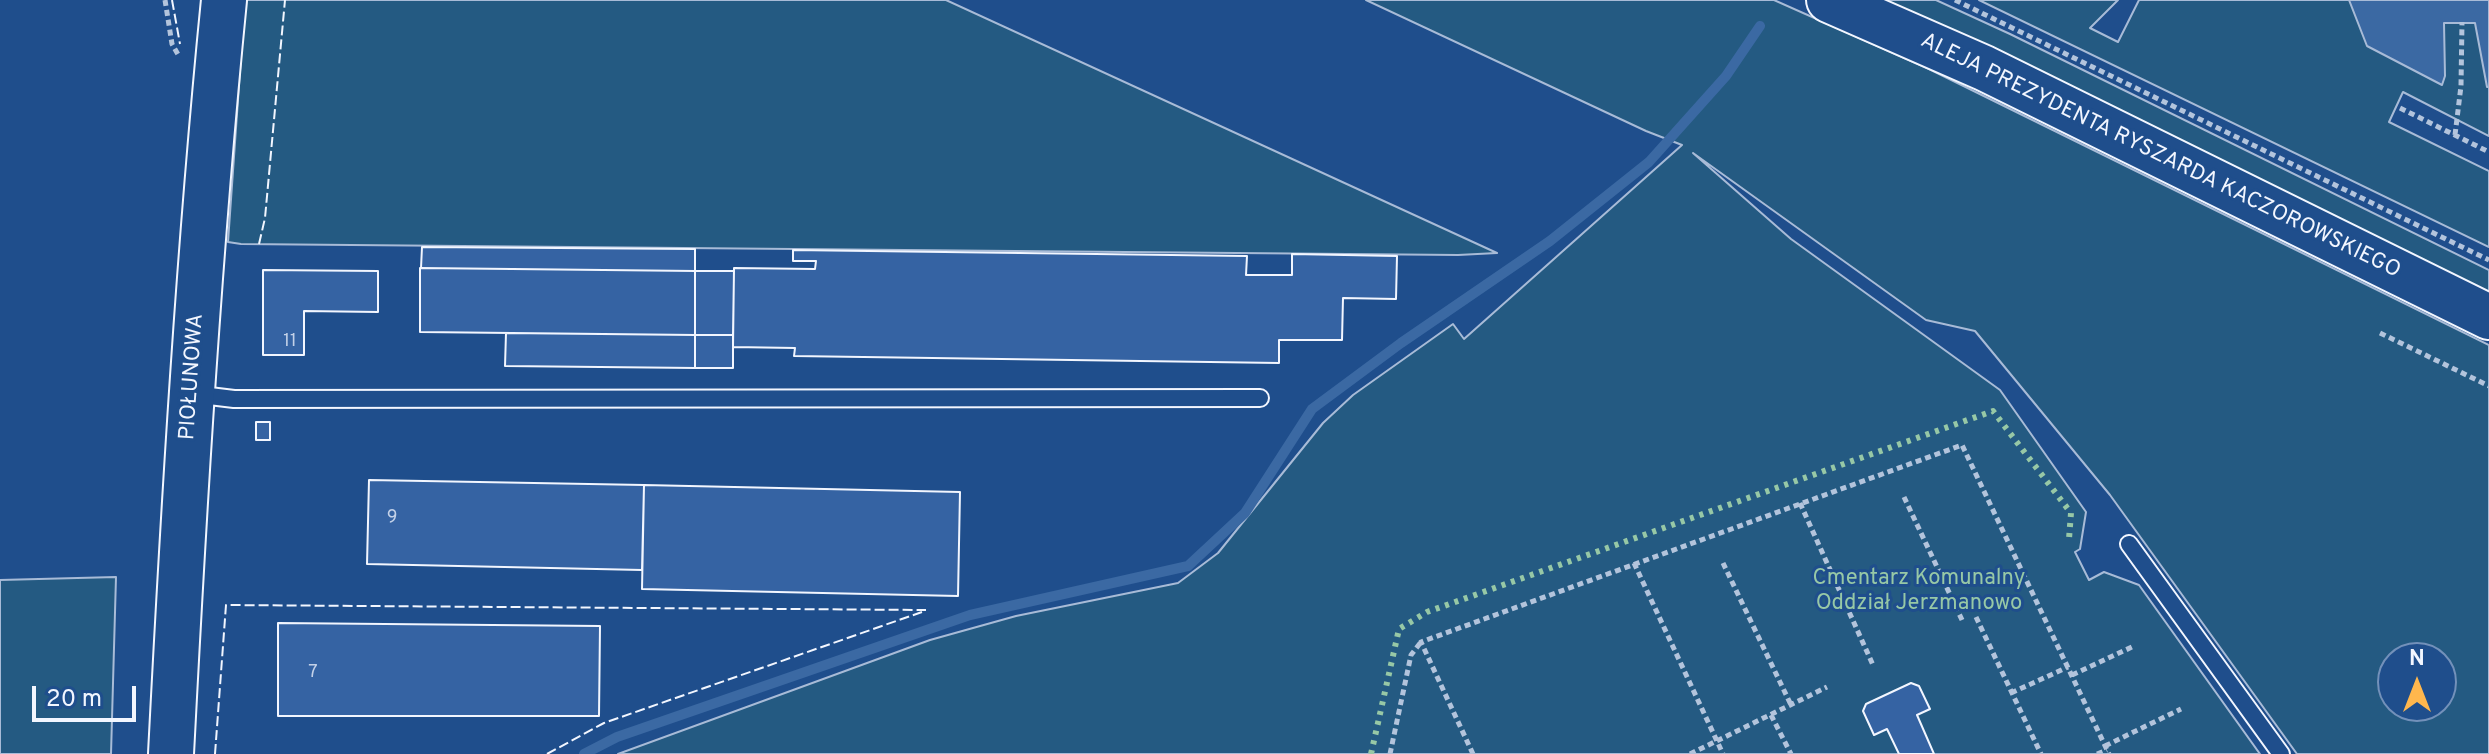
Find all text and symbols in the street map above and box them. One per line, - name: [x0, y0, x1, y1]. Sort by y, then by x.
- street label: ALEJA PREZYDENTA RYSZARDA KACZOROWSKIEGO: [1916, 29, 2404, 285]
- street label: PIOŁUNOWA: [175, 313, 211, 441]
- house number: 11: [283, 331, 297, 353]
- house number: 9: [387, 507, 397, 529]
- park label: Cmentarz Komunalny Oddział Jerzmanowo: [1812, 567, 2026, 618]
- north arrow: [2377, 642, 2457, 722]
- text: N: [2409, 646, 2425, 673]
- house number: 7: [308, 662, 318, 684]
- scale bar: [36, 670, 140, 720]
- text: 20 m: [46, 685, 102, 715]

